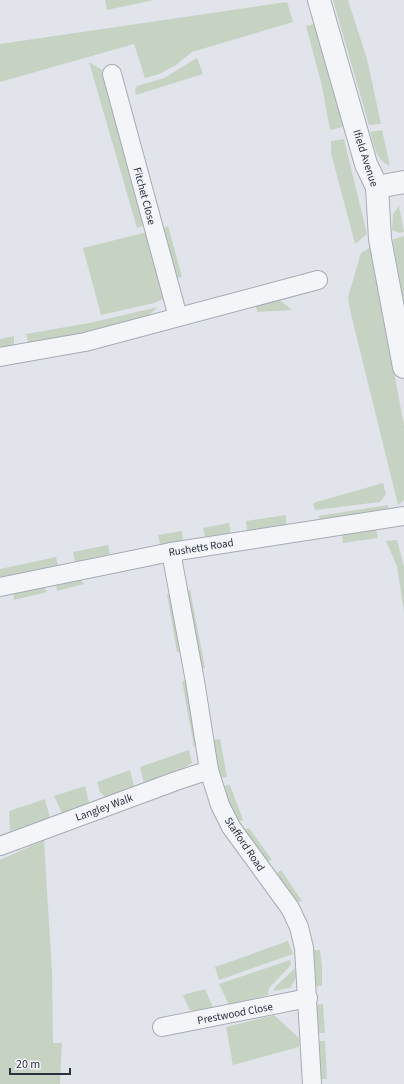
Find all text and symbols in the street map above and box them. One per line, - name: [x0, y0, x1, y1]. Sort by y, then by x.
- street label: Ifield Avenue: [349, 128, 382, 189]
- street label: Fitchet Close: [130, 166, 160, 227]
- street label: Rushetts Road: [167, 535, 235, 560]
- street label: Langley Walk: [73, 790, 136, 825]
- street label: Stafford Road: [221, 814, 268, 874]
- street label: Prestwood Close: [196, 999, 275, 1028]
- scale bar: [10, 1050, 70, 1076]
- text: 20 m: [16, 1056, 40, 1073]

